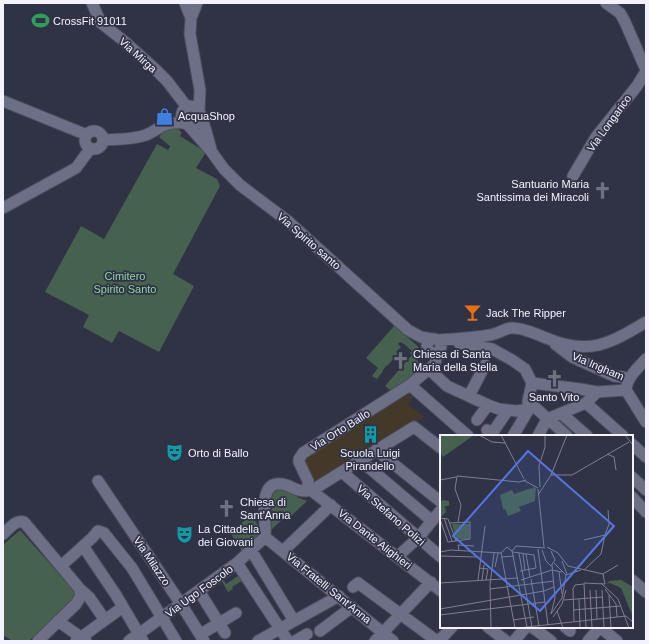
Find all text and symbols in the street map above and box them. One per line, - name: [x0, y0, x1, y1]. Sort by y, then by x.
- sports icon: CrossFit 91011: [30, 11, 50, 31]
- place label: CrossFit 91011: [53, 15, 127, 27]
- street label: Via Mirga: [117, 35, 160, 76]
- street label: Via Longarico: [584, 92, 634, 154]
- shop icon: AcquaShop: [155, 106, 175, 126]
- place label: AcquaShop: [178, 110, 235, 122]
- place label: Santuario Maria Santissima dei Miracoli: [477, 178, 590, 203]
- church icon: Santuario Maria Santissima dei Miracoli: [592, 180, 612, 200]
- street label: Via Spirito santo: [275, 210, 343, 272]
- park label: Cimitero Spirito Santo: [94, 270, 156, 295]
- bar icon: Jack The Ripper: [463, 303, 483, 323]
- place label: Jack The Ripper: [486, 307, 566, 319]
- place label: Chiesa di Santa Maria della Stella: [413, 348, 498, 373]
- church icon: Chiesa di Santa Maria della Stella: [390, 350, 410, 370]
- street label: Via Ingham: [570, 350, 626, 382]
- church icon: Santo Vito: [544, 369, 564, 389]
- place label: Santo Vito: [529, 391, 579, 403]
- street label: Via Orto Ballo: [308, 407, 372, 453]
- building icon: Scuola Luigi Pirandello: [360, 425, 380, 445]
- inset map: [440, 435, 633, 628]
- theatre icon: Orto di Ballo: [165, 443, 185, 463]
- place label: Orto di Ballo: [188, 447, 249, 459]
- place label: Scuola Luigi Pirandello: [340, 447, 400, 472]
- street label: Via Stefano Polizi: [355, 482, 427, 548]
- place label: Chiesa di Sant'Anna: [240, 496, 291, 521]
- church icon: Chiesa di Sant'Anna: [217, 498, 237, 518]
- street label: Via Dante Alighieri: [336, 507, 414, 571]
- place label: La Cittadella dei Giovani: [198, 523, 260, 548]
- theatre icon: La Cittadella dei Giovani: [175, 525, 195, 545]
- street label: Via Milazzo: [131, 534, 173, 588]
- street label: Via Fratelli Sant'Anna: [284, 550, 374, 626]
- street label: Via Ugo Foscolo: [163, 562, 235, 620]

